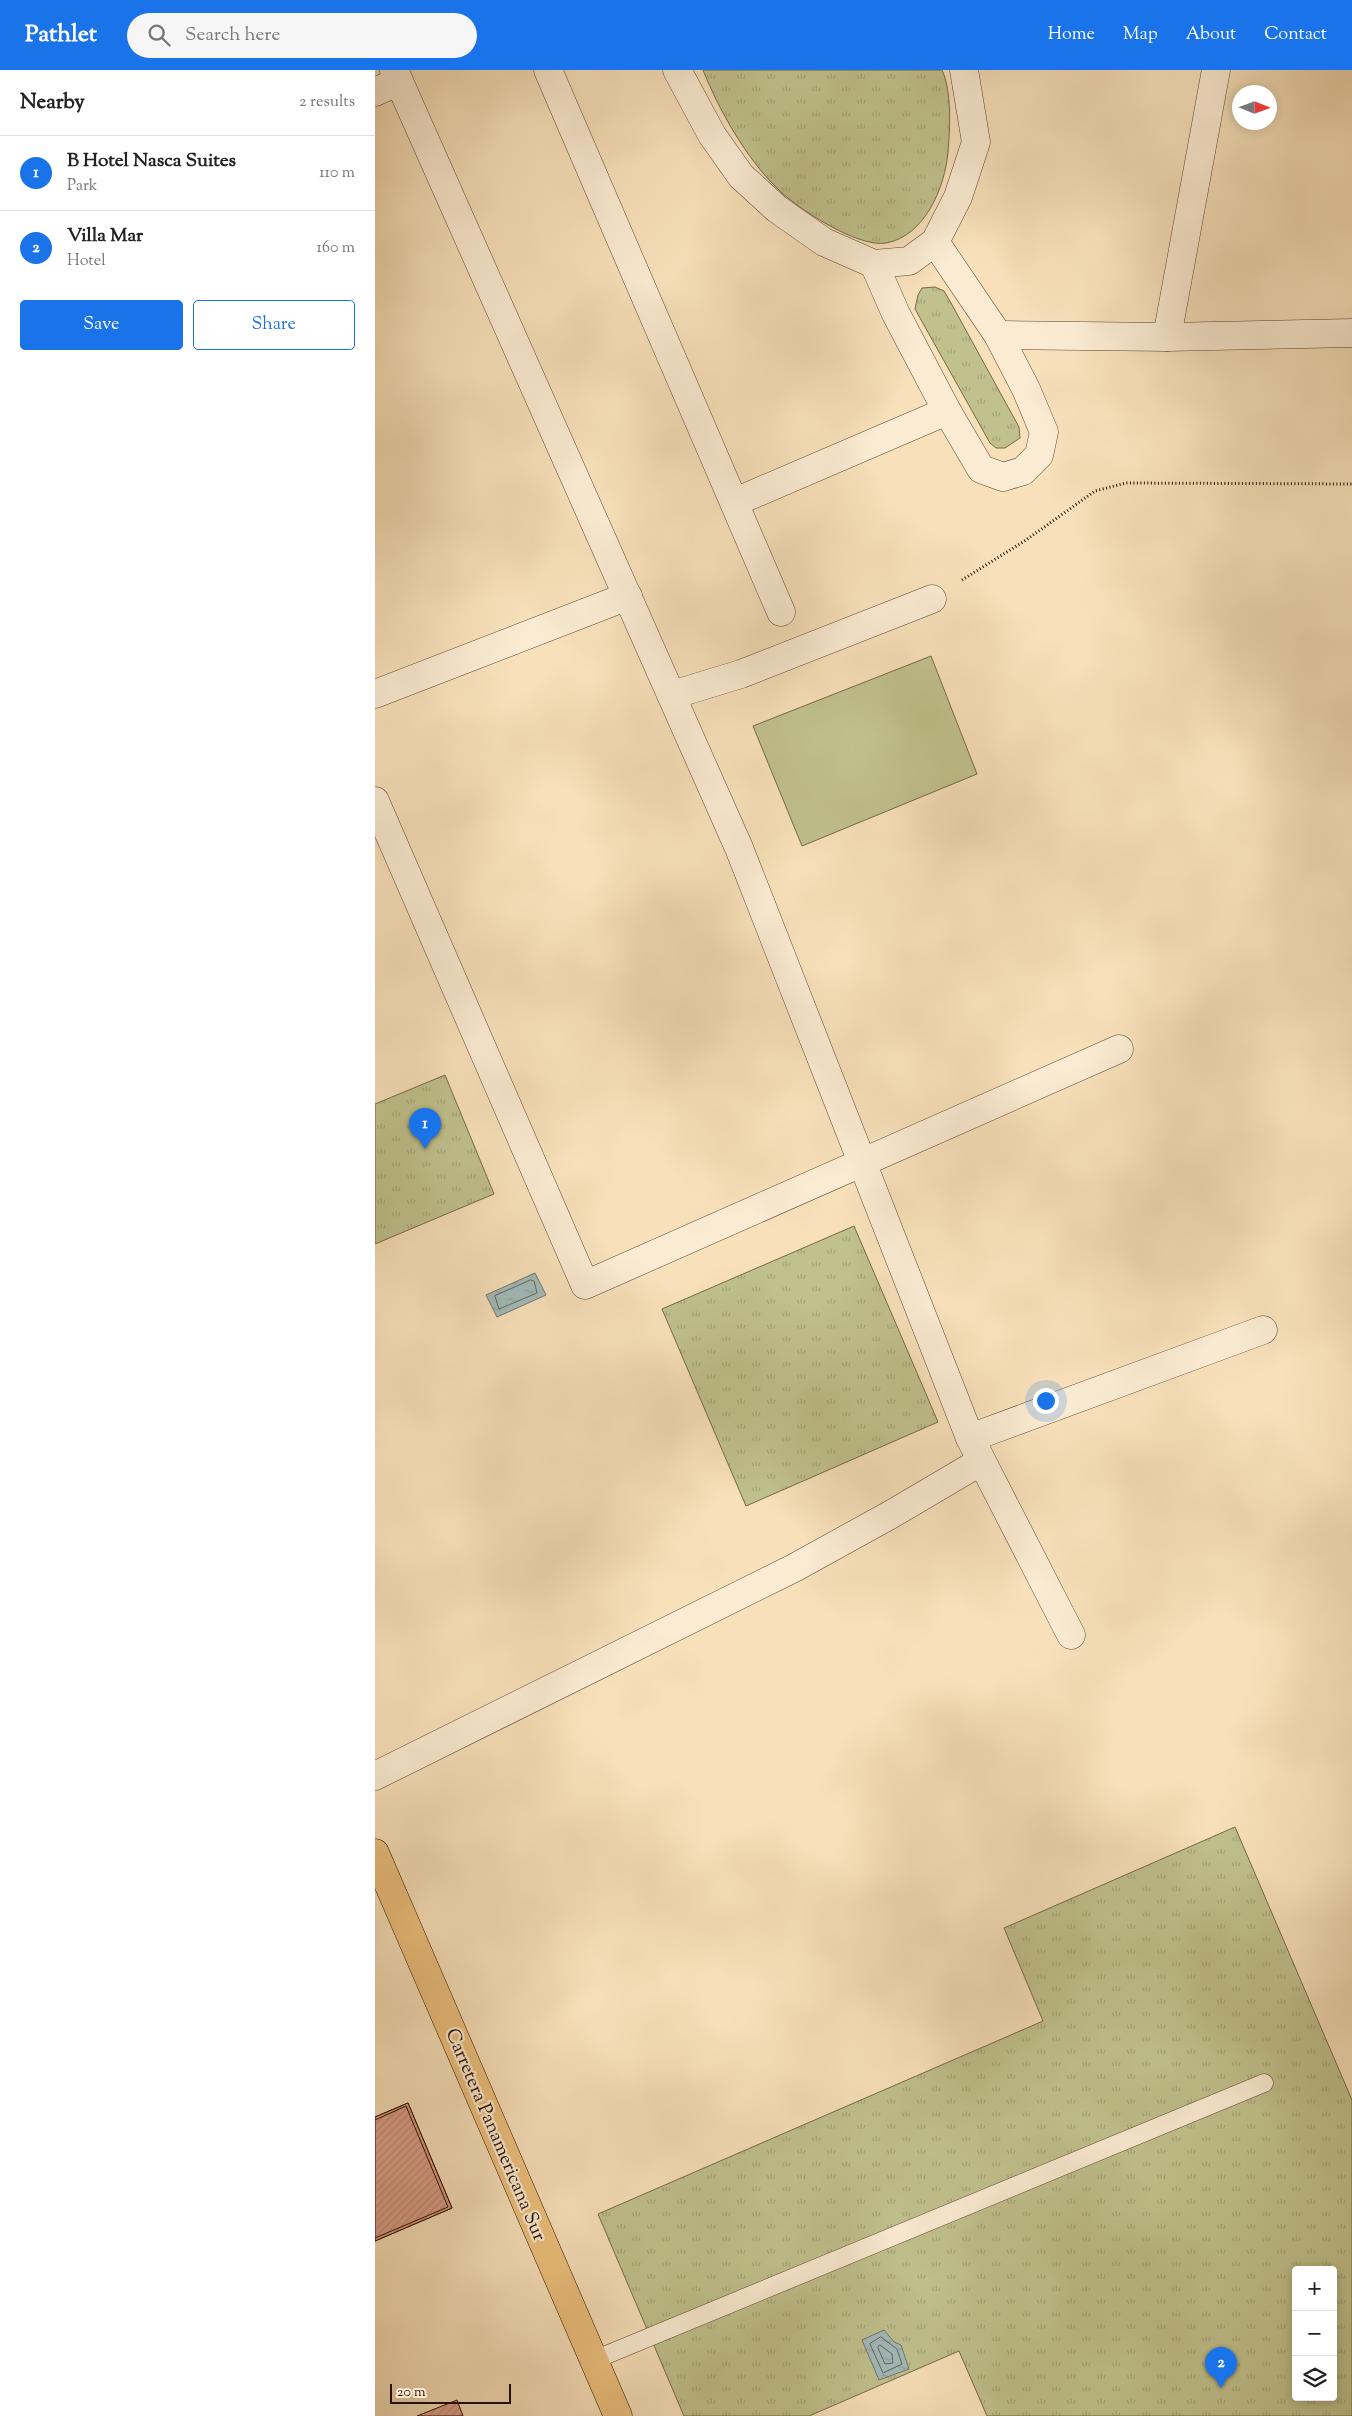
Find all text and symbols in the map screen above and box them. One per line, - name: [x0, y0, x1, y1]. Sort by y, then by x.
- search box: [127, 13, 477, 58]
- text: Pathlet: [25, 18, 97, 52]
- icon: search: [145, 21, 173, 49]
- text: Search here: [185, 22, 280, 49]
- text: Home: [1048, 22, 1095, 48]
- text: Map: [1123, 22, 1158, 48]
- text: About: [1186, 22, 1236, 48]
- text: Contact: [1264, 22, 1327, 48]
- north arrow: [1232, 85, 1277, 130]
- text: Nearby: [20, 88, 85, 118]
- text: 2 results: [299, 91, 355, 114]
- text: B Hotel Nasca Suites: [67, 148, 236, 175]
- text: 1: [33, 162, 39, 185]
- text: 110 m: [319, 162, 355, 185]
- text: Park: [67, 175, 98, 198]
- text: Villa Mar: [67, 223, 143, 250]
- text: 2: [32, 237, 40, 260]
- text: 160 m: [317, 237, 355, 260]
- text: Hotel: [67, 250, 106, 273]
- button: Save: [20, 300, 183, 350]
- button: Share: [193, 300, 355, 350]
- pin: 1: [409, 1108, 441, 1149]
- your location: [1033, 1388, 1059, 1414]
- street label: Carretera Panamericana Sur: [438, 2024, 552, 2245]
- map controls: [1292, 2266, 1337, 2401]
- button: +: [1292, 2266, 1337, 2311]
- button: −: [1292, 2311, 1337, 2356]
- pin: 2: [1205, 2347, 1237, 2388]
- button: layers: [1292, 2356, 1337, 2401]
- scale bar: [390, 2381, 511, 2404]
- text: 20 m: [397, 2383, 426, 2403]

